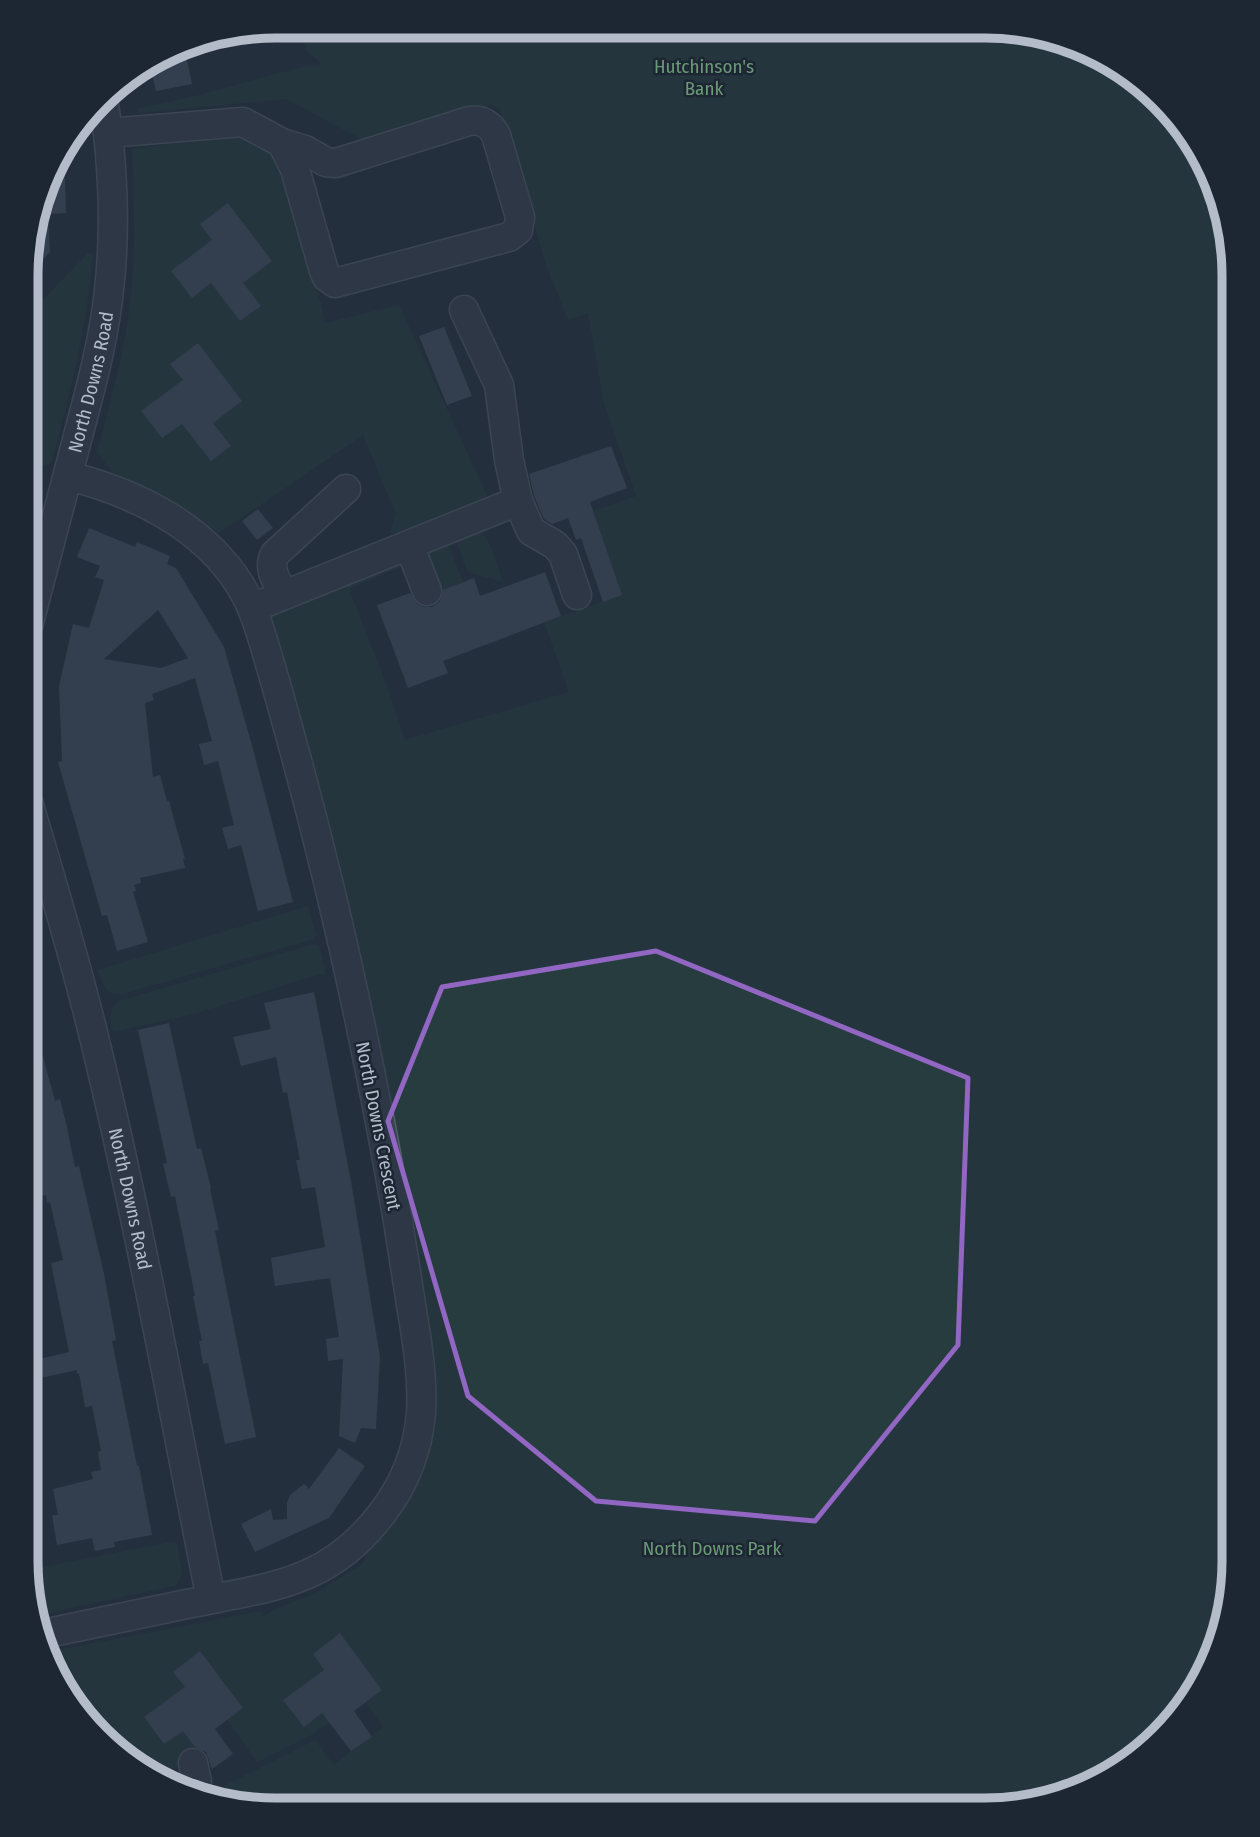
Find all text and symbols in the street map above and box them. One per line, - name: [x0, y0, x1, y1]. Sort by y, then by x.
- park label: Hutchinson's Bank: [654, 55, 754, 100]
- street label: North Downs Road: [63, 310, 118, 455]
- street label: North Downs Crescent: [351, 1040, 406, 1213]
- street label: North Downs Road: [104, 1126, 156, 1272]
- park label: North Downs Park: [643, 1537, 781, 1560]

